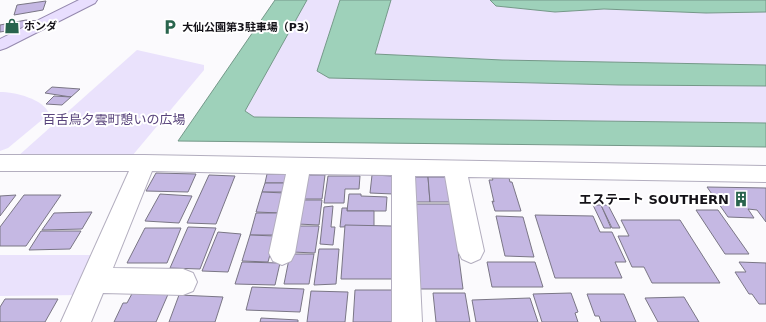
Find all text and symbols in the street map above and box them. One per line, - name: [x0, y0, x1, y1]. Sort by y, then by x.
- shop icon: ホンダ: [3, 17, 21, 35]
- parking icon: 大仙公園第3駐車場（P3）: [161, 18, 179, 36]
- place label: ホンダ: [24, 20, 57, 33]
- place label: 大仙公園第3駐車場（P3）: [182, 21, 315, 34]
- park label: 百舌鳥夕雲町憩いの広場: [42, 112, 186, 127]
- building icon: エステート SOUTHERN: [732, 190, 750, 208]
- place label: エステート SOUTHERN: [579, 192, 729, 207]

